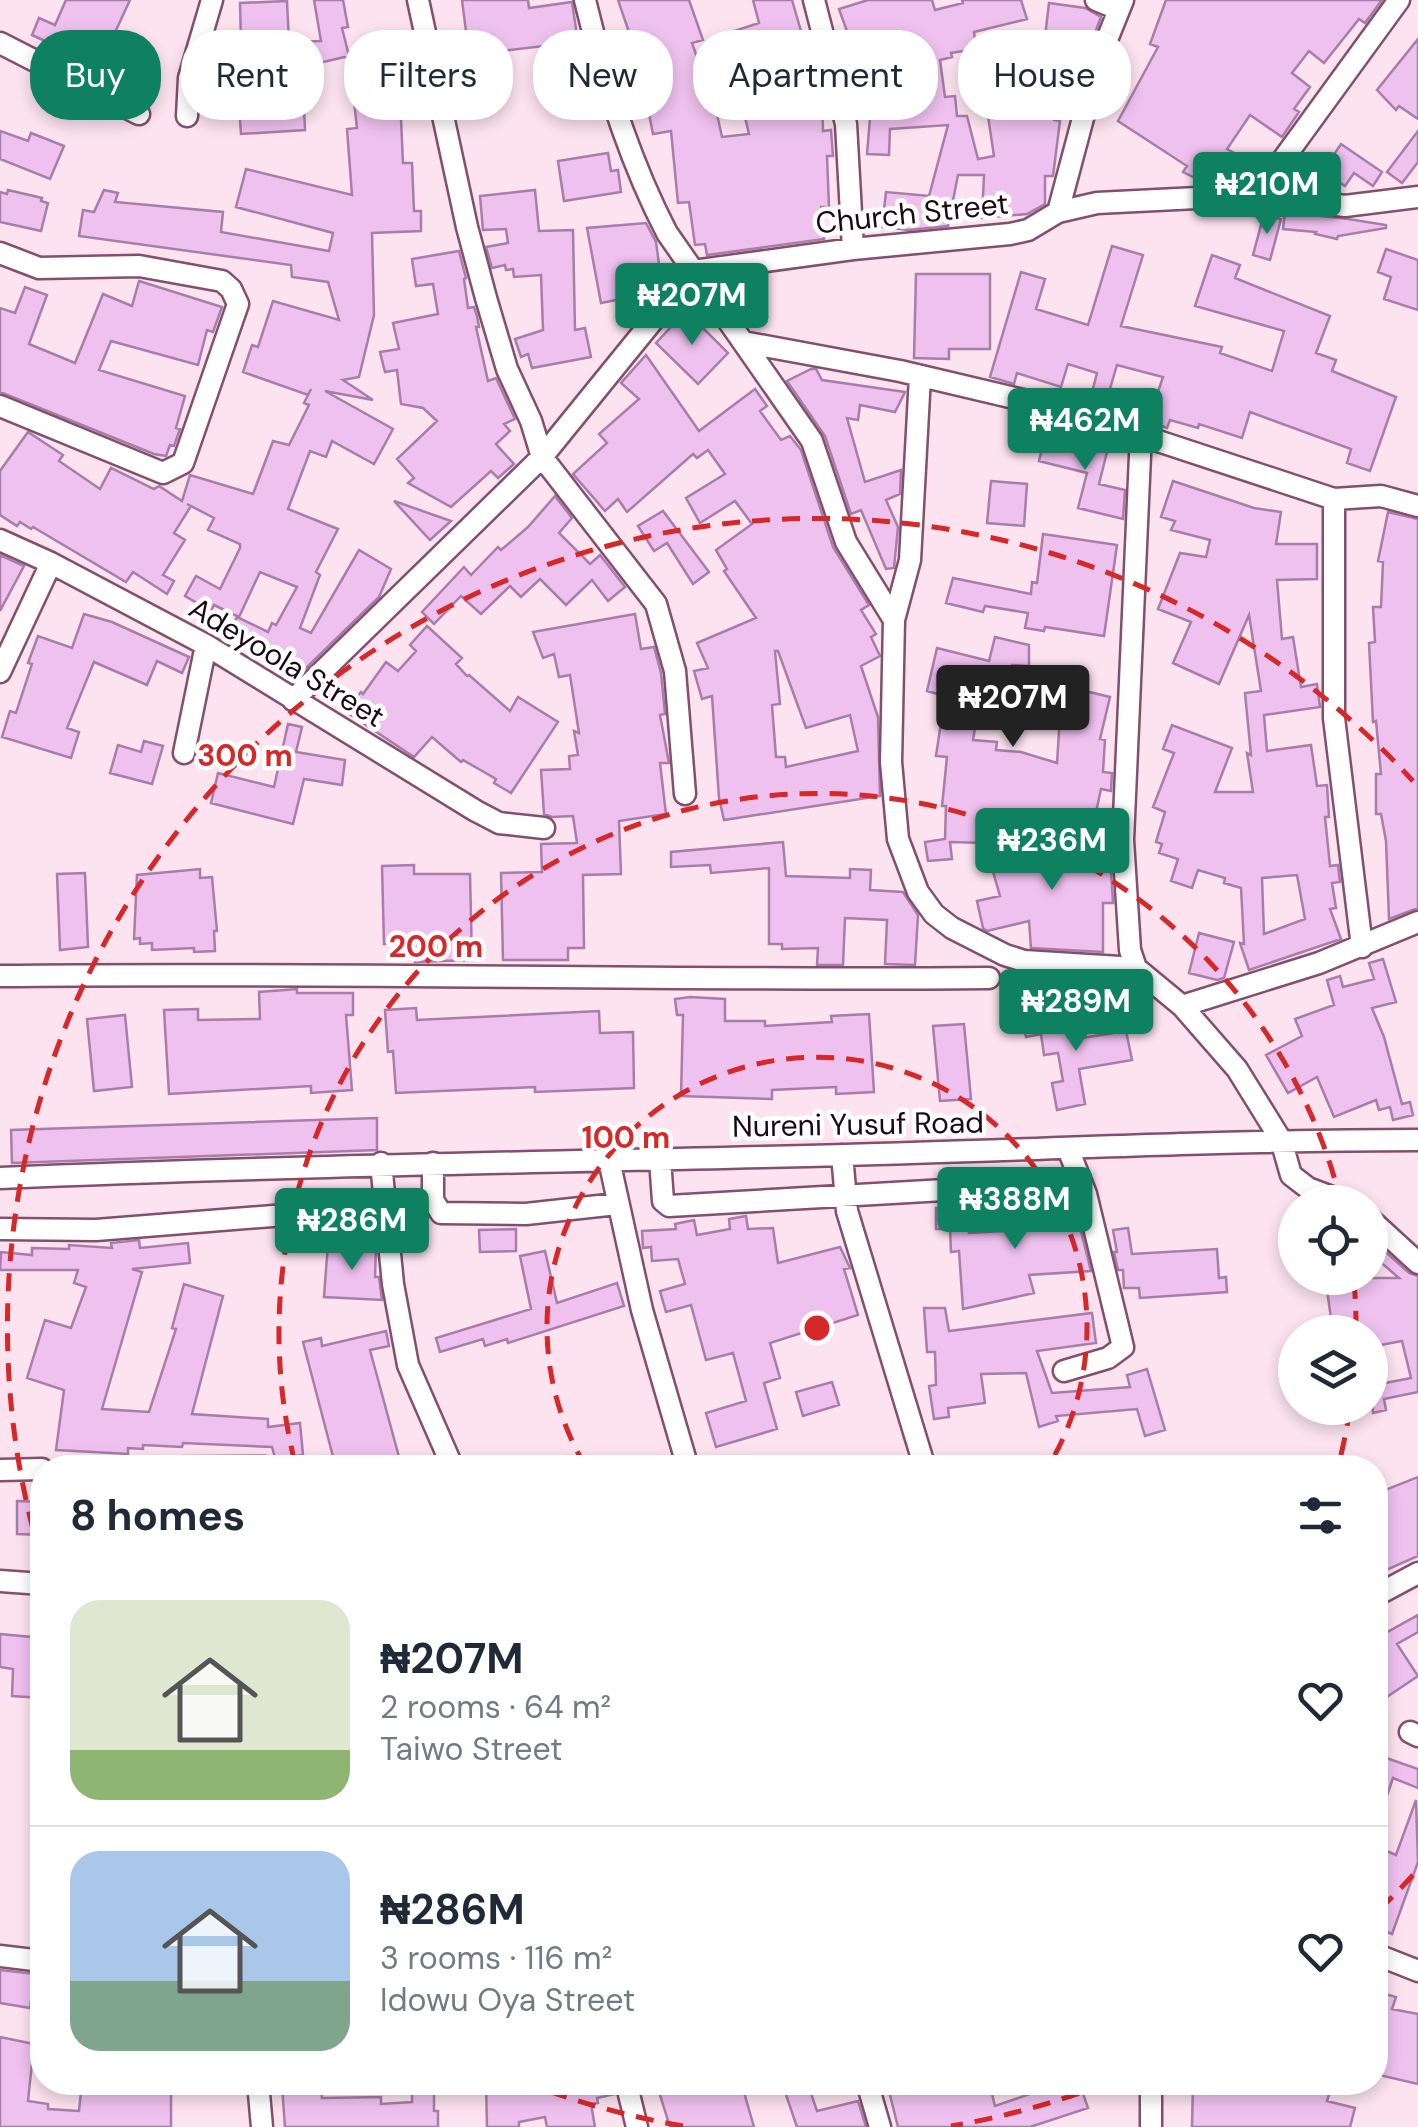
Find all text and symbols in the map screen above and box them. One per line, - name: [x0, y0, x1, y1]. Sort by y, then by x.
- chip: Buy: [30, 30, 161, 120]
- chip: Rent: [181, 30, 324, 120]
- chip: Filters: [344, 30, 513, 120]
- chip: New: [533, 30, 673, 120]
- chip: Apartment: [693, 30, 938, 120]
- chip: House: [958, 30, 1131, 120]
- pin: ₦210M: [1197, 152, 1337, 237]
- text: ₦210M: [1215, 163, 1319, 205]
- street label: Church Street: [814, 183, 1010, 243]
- pin: ₦207M: [622, 263, 762, 348]
- text: ₦207M: [637, 274, 747, 316]
- pin: ₦462M: [1015, 388, 1155, 473]
- text: ₦462M: [1030, 399, 1140, 441]
- street label: Adeyoola Street: [182, 588, 392, 736]
- pin: ₦207M: [943, 665, 1083, 750]
- text: ₦207M: [958, 676, 1068, 718]
- text: 300 m: [197, 736, 293, 775]
- pin: ₦236M: [982, 808, 1122, 893]
- text: ₦236M: [997, 819, 1107, 861]
- text: 200 m: [389, 927, 483, 966]
- pin: ₦289M: [1006, 969, 1146, 1054]
- text: ₦289M: [1021, 980, 1131, 1022]
- street label: Nureni Yusuf Road: [732, 1102, 984, 1146]
- text: 100 m: [582, 1118, 670, 1157]
- pin: ₦388M: [945, 1167, 1085, 1252]
- text: ₦388M: [959, 1178, 1071, 1220]
- map controls: [1278, 1185, 1388, 1425]
- button: locate: [1278, 1185, 1388, 1295]
- pin: ₦286M: [282, 1188, 422, 1273]
- text: ₦286M: [297, 1199, 407, 1241]
- centre of rings: [799, 1310, 835, 1346]
- button: layers: [1278, 1315, 1388, 1425]
- text: 8 homes: [70, 1488, 245, 1543]
- icon: filters: [1293, 1488, 1348, 1543]
- text: ₦207M: [380, 1631, 523, 1686]
- icon: home: [150, 1640, 270, 1760]
- icon: heart: [1293, 1673, 1348, 1728]
- text: 2 rooms · 64 m²: [380, 1686, 611, 1728]
- text: Taiwo Street: [380, 1728, 563, 1770]
- text: ₦286M: [380, 1882, 525, 1937]
- icon: home: [150, 1891, 270, 2011]
- icon: heart: [1293, 1924, 1348, 1979]
- text: 3 rooms · 116 m²: [380, 1937, 612, 1979]
- text: Idowu Oya Street: [380, 1979, 635, 2021]

